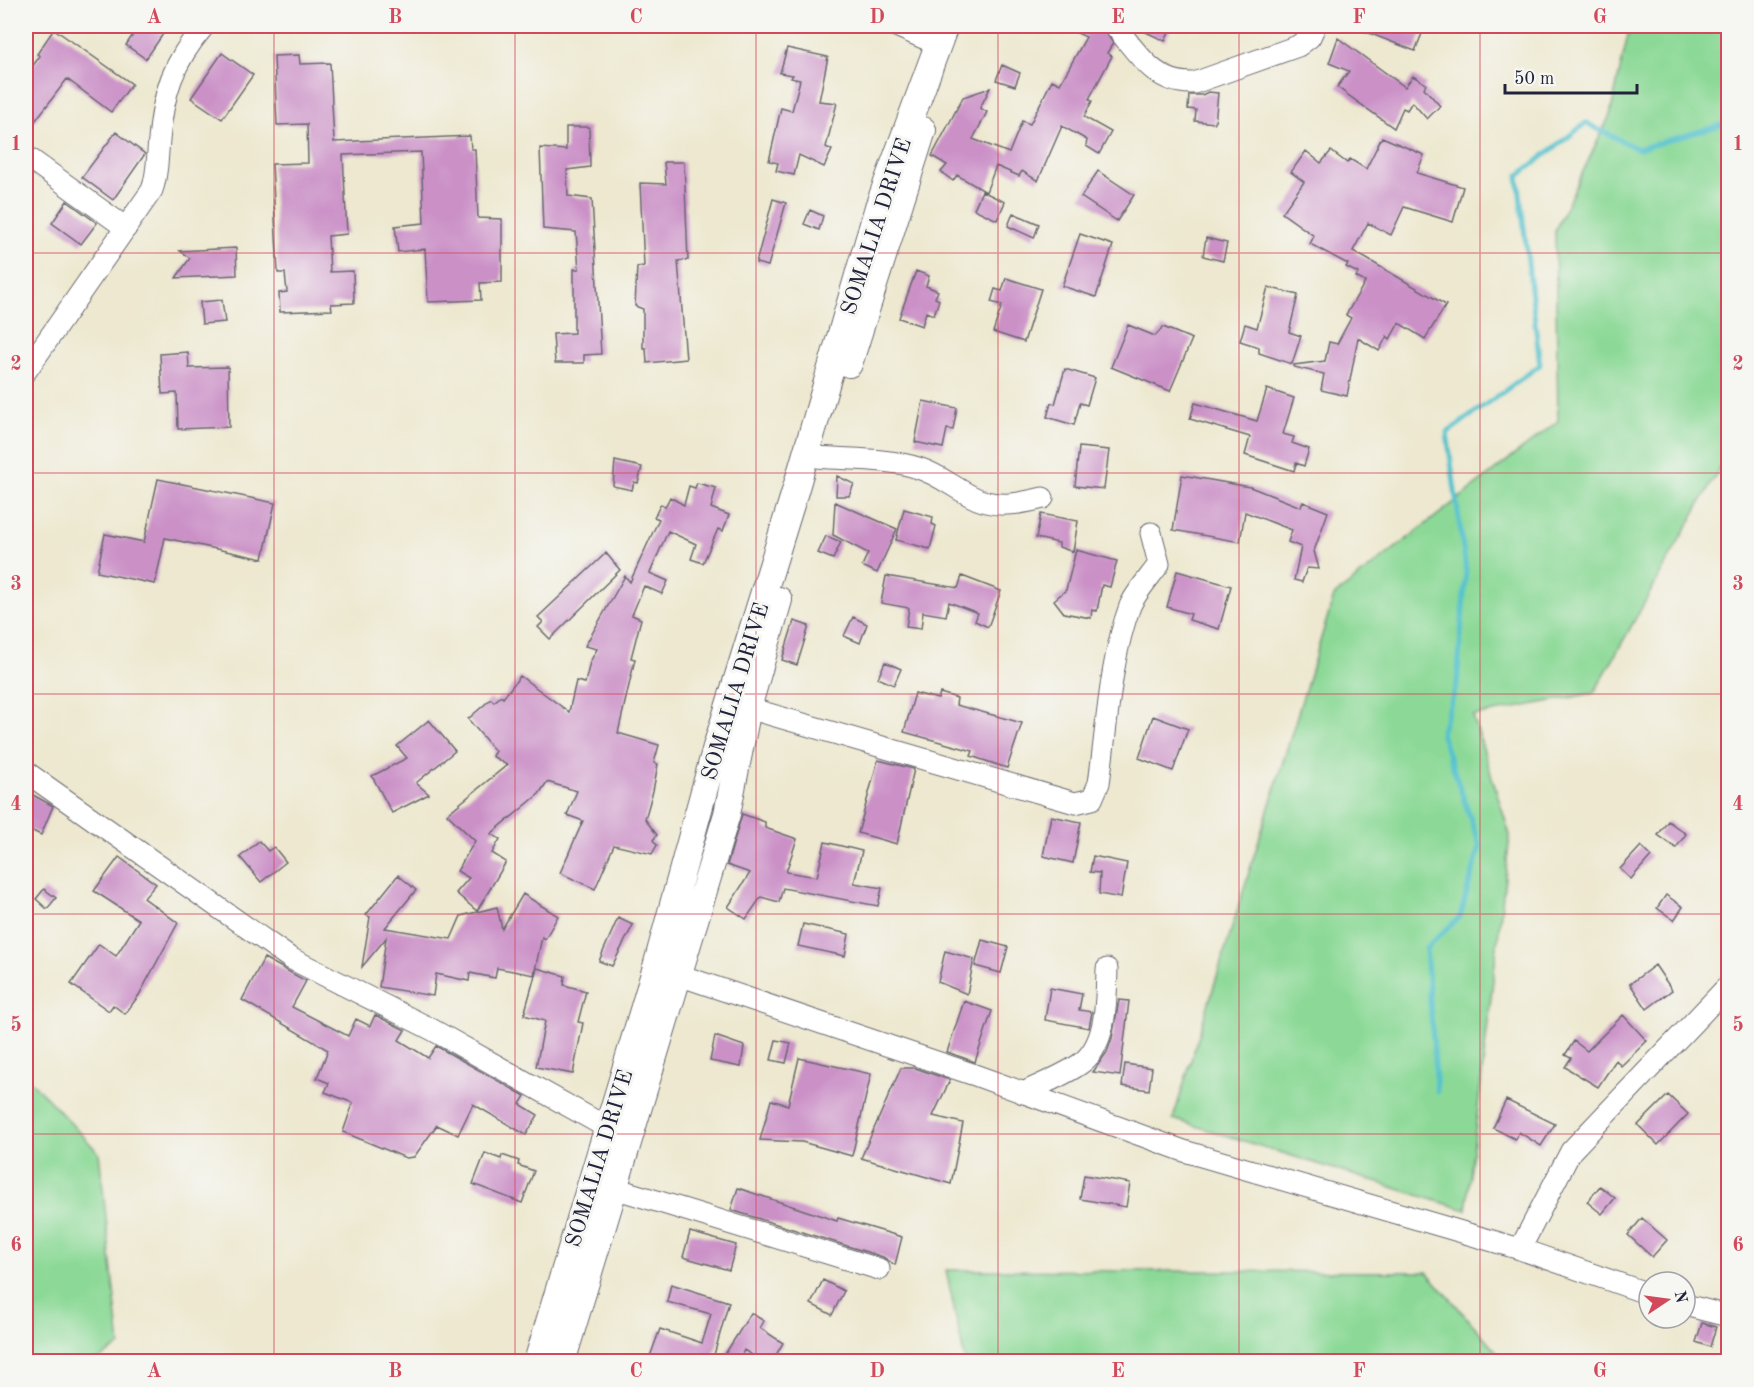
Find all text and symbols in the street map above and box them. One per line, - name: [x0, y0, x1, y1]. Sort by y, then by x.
- text: A: [146, 8, 162, 28]
- text: B: [388, 8, 402, 28]
- text: C: [629, 8, 643, 28]
- text: D: [869, 8, 885, 28]
- text: E: [1111, 8, 1125, 28]
- text: F: [1352, 8, 1366, 28]
- text: G: [1593, 8, 1607, 28]
- scale bar: [1505, 57, 1637, 95]
- text: 50 m: [1514, 70, 1554, 88]
- text: 1: [10, 135, 22, 155]
- text: 1: [1732, 135, 1744, 155]
- street label: SOMALIA DRIVE: [838, 136, 916, 318]
- text: 2: [10, 355, 22, 375]
- text: 2: [1732, 355, 1744, 375]
- text: 3: [10, 575, 22, 595]
- text: 3: [1732, 575, 1744, 595]
- street label: SOMALIA DRIVE: [698, 600, 773, 783]
- text: 4: [10, 795, 22, 815]
- text: 4: [1732, 795, 1744, 815]
- text: 5: [10, 1015, 22, 1036]
- text: 5: [1732, 1015, 1744, 1036]
- street label: SOMALIA DRIVE: [562, 1067, 637, 1250]
- text: 6: [10, 1236, 22, 1256]
- text: 6: [1732, 1236, 1744, 1256]
- north arrow: [1637, 1270, 1697, 1330]
- text: N: [1670, 1289, 1689, 1306]
- text: A: [146, 1362, 162, 1382]
- text: B: [388, 1362, 402, 1382]
- text: C: [629, 1362, 643, 1382]
- text: D: [869, 1362, 885, 1382]
- text: E: [1111, 1362, 1125, 1382]
- text: F: [1352, 1362, 1366, 1382]
- text: G: [1593, 1362, 1607, 1382]

